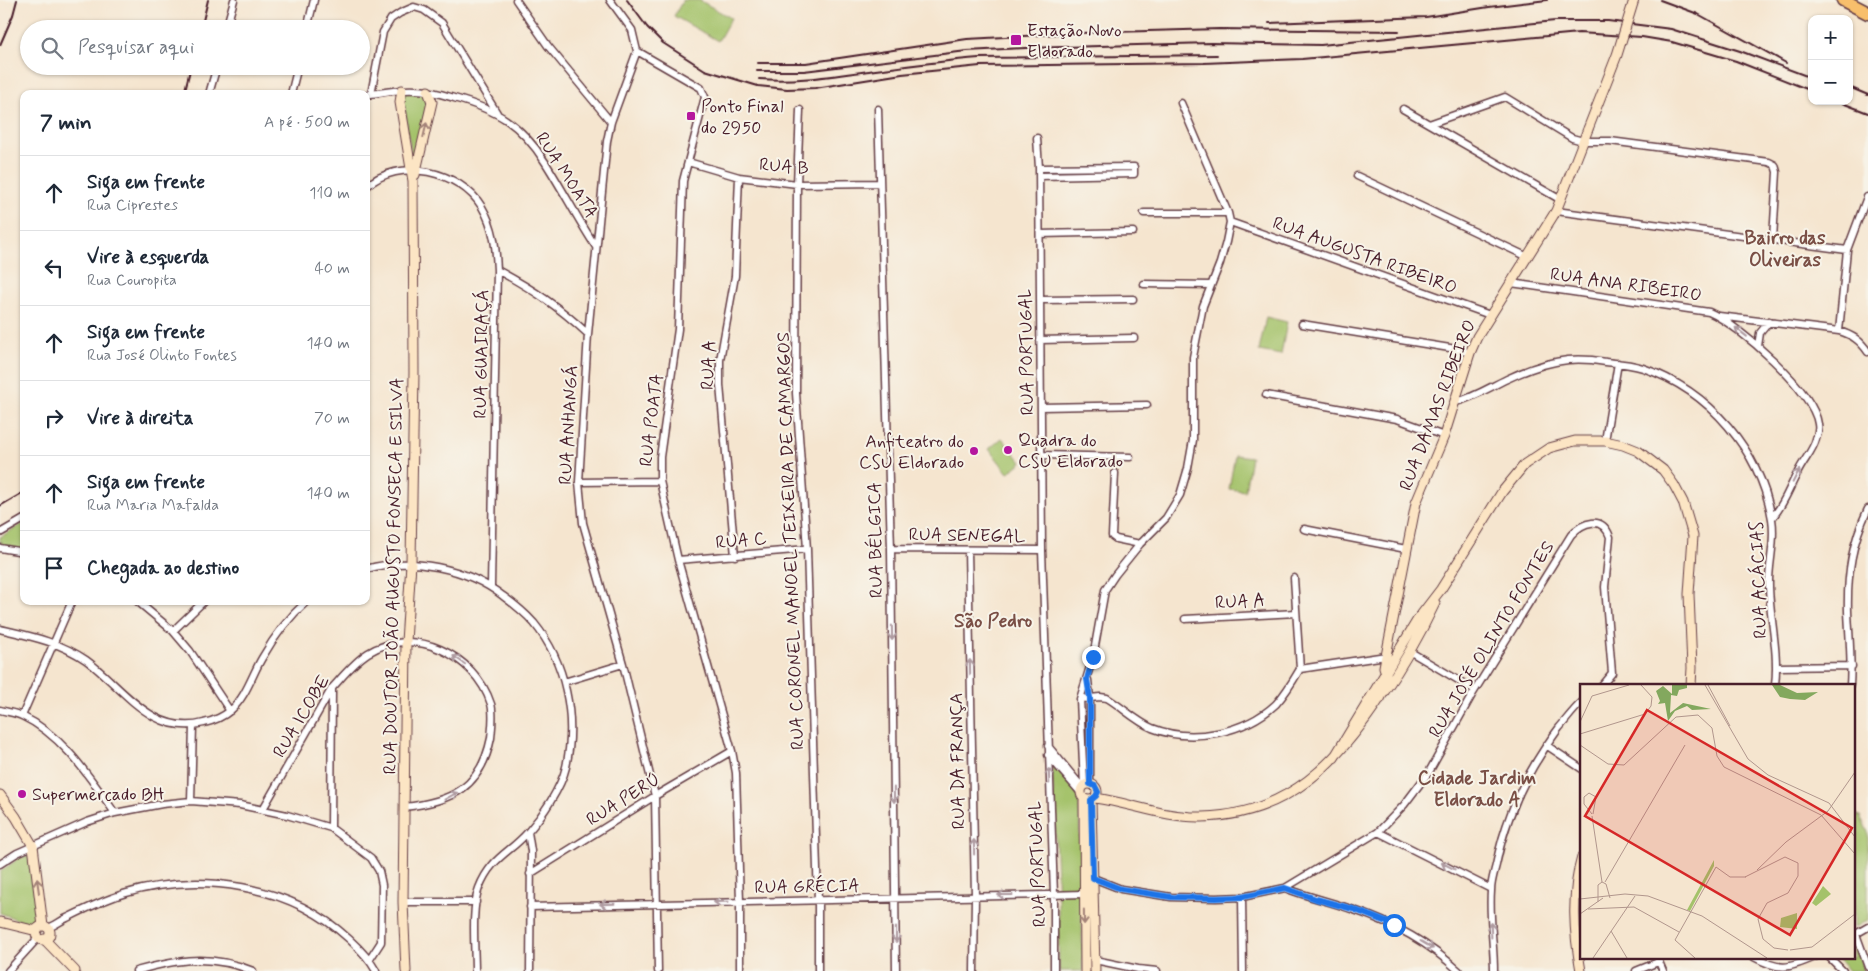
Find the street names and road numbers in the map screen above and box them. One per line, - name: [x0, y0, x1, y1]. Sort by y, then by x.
- street label: RUA MOATA: [529, 128, 603, 223]
- street label: RUA B: [758, 153, 810, 181]
- street label: RUA AUGUSTA RIBEIRO: [1269, 211, 1460, 301]
- street label: RUA ANA RIBEIRO: [1549, 262, 1703, 308]
- street label: RUA GUAIRAÇÁ: [469, 289, 495, 419]
- street label: RUA PORTUGAL: [1014, 289, 1040, 415]
- street label: RUA DAMAS RIBEIRO: [1394, 316, 1482, 494]
- street label: RUA CORONEL MANOEL TEIXEIRA DE CAMARGOS: [772, 331, 810, 750]
- street label: RUA A: [696, 339, 722, 391]
- street label: RUA ANHANGÁ: [554, 365, 584, 485]
- street label: RUA POATA: [634, 372, 670, 468]
- street label: RUA DOUTOR JOÃO AUGUSTO FONSECA E SILVA: [379, 377, 409, 775]
- street label: RUA BÉLGICA: [863, 482, 889, 598]
- street label: RUA ACÁCIAS: [1745, 521, 1773, 639]
- street label: RUA SENEGAL: [909, 523, 1025, 549]
- street label: RUA C: [715, 527, 768, 555]
- street label: RUA JOSÉ OLINTO FONTES: [1423, 537, 1560, 742]
- street label: RUA A: [1214, 589, 1266, 615]
- street label: RUA ICOBE: [268, 670, 336, 762]
- street label: RUA DA FRANÇA: [945, 692, 971, 830]
- street label: RUA PERÚ: [582, 768, 665, 832]
- street label: RUA PORTUGAL: [1024, 800, 1052, 928]
- street label: RUA GRÉCIA: [754, 874, 860, 900]

